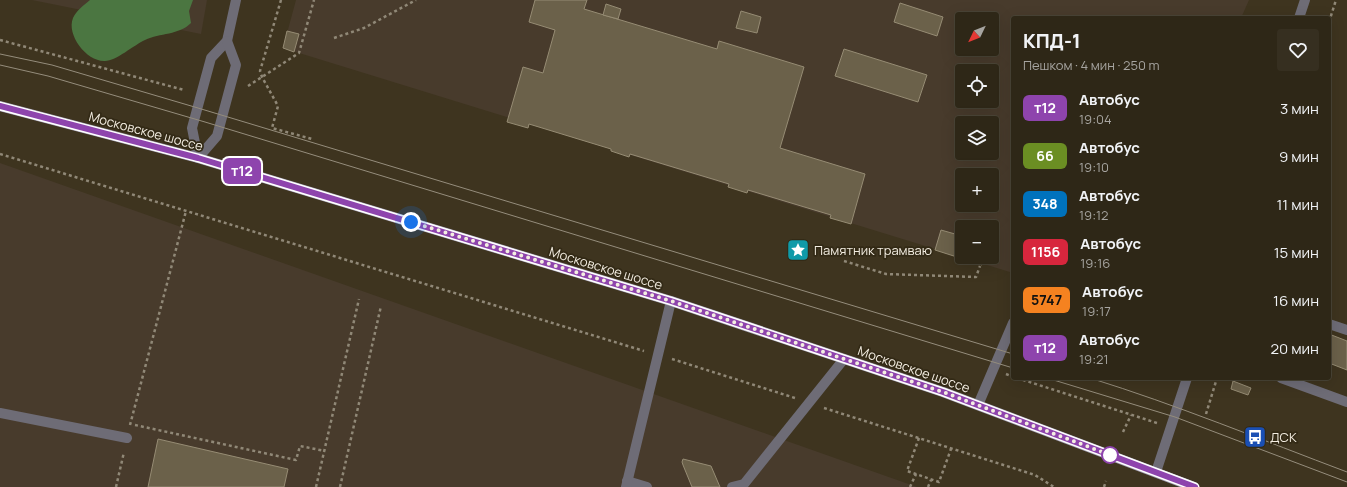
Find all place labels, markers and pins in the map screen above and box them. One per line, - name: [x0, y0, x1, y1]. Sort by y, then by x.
- place icon: Памятник трамваю: [785, 237, 811, 263]
- place label: Памятник трамваю: [814, 241, 932, 259]
- bus stop icon: ДСК: [1242, 424, 1268, 450]
- place label: ДСК: [1270, 428, 1297, 446]
- unlabelled marker: [1101, 446, 1119, 464]

